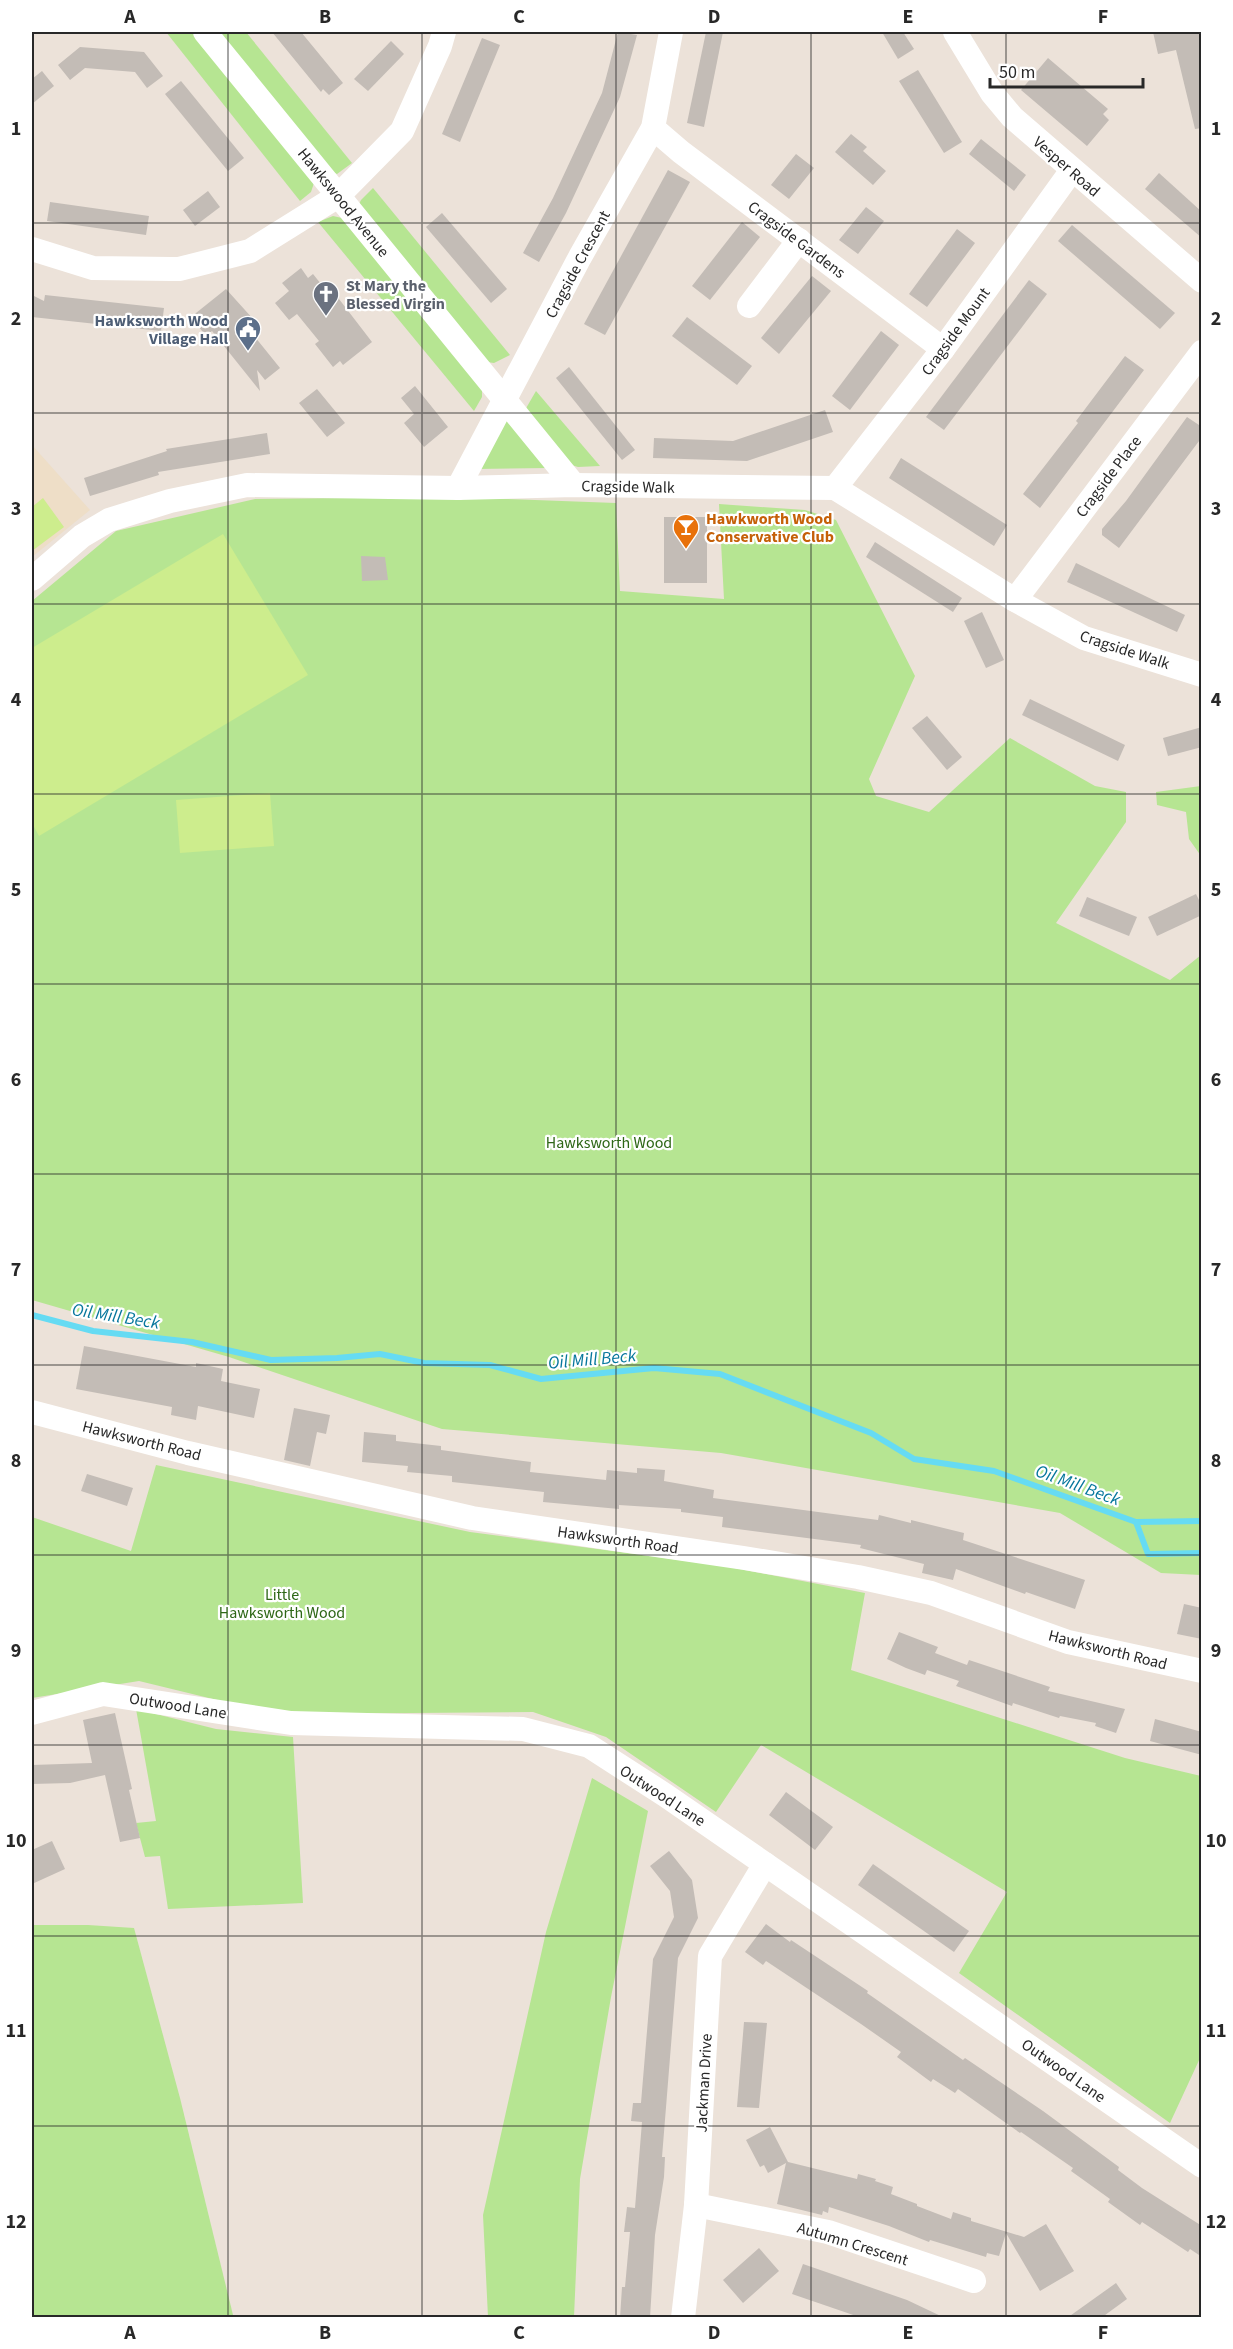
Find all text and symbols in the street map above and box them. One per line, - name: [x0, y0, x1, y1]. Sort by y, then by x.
- text: A: [123, 3, 136, 31]
- text: B: [319, 3, 331, 31]
- text: C: [513, 3, 525, 31]
- text: D: [708, 3, 720, 31]
- text: E: [903, 3, 913, 31]
- text: F: [1098, 3, 1108, 31]
- scale bar: [990, 51, 1143, 89]
- text: 50 m: [999, 60, 1035, 85]
- text: 1: [11, 115, 21, 143]
- text: 1: [1211, 115, 1221, 143]
- street label: Vesper Road: [1028, 131, 1105, 202]
- street label: Hawkswood Avenue: [292, 143, 394, 262]
- street label: Cragside Gardens: [743, 196, 850, 284]
- street label: Cragside Crescent: [540, 206, 616, 322]
- place label: St Mary the Blessed Virgin: [346, 275, 445, 315]
- church icon: St Mary the Blessed Virgin: [311, 279, 341, 317]
- street label: Cragside Mount: [916, 282, 996, 380]
- text: 2: [11, 305, 21, 333]
- text: 2: [1211, 305, 1221, 333]
- place label: Hawksworth Wood Village Hall: [95, 310, 228, 350]
- public building icon: Hawksworth Wood Village Hall: [233, 314, 263, 352]
- street label: Cragside Place: [1071, 431, 1147, 522]
- street label: Cragside Walk: [581, 475, 675, 499]
- text: 3: [11, 495, 21, 523]
- text: 3: [1211, 495, 1221, 523]
- place label: Hawkworth Wood Conservative Club: [706, 508, 834, 548]
- bar icon: Hawkworth Wood Conservative Club: [671, 512, 701, 550]
- street label: Cragside Walk: [1077, 625, 1173, 675]
- text: 4: [11, 686, 22, 714]
- text: 4: [1211, 686, 1222, 714]
- text: 5: [11, 876, 21, 904]
- text: 5: [1211, 876, 1221, 904]
- text: 6: [11, 1066, 21, 1094]
- text: 6: [1211, 1066, 1221, 1094]
- park label: Hawksworth Wood: [546, 1132, 672, 1154]
- text: 7: [11, 1256, 21, 1284]
- text: 7: [1211, 1256, 1221, 1284]
- water label: Oil Mill Beck: [70, 1297, 162, 1336]
- water label: Oil Mill Beck: [547, 1343, 638, 1376]
- street label: Hawksworth Road: [80, 1416, 204, 1466]
- text: 8: [11, 1447, 21, 1475]
- text: 8: [1211, 1447, 1221, 1475]
- water label: Oil Mill Beck: [1032, 1459, 1124, 1512]
- street label: Hawksworth Road: [556, 1521, 680, 1559]
- park label: Little Hawksworth Wood: [219, 1584, 345, 1624]
- street label: Hawksworth Road: [1046, 1625, 1170, 1675]
- text: 9: [11, 1637, 21, 1665]
- text: 9: [1211, 1637, 1221, 1665]
- street label: Outwood Lane: [128, 1687, 228, 1725]
- street label: Outwood Lane: [615, 1760, 710, 1832]
- text: 10: [5, 1827, 27, 1855]
- text: 10: [1205, 1827, 1227, 1855]
- text: 11: [5, 2017, 27, 2045]
- text: 11: [1205, 2017, 1227, 2045]
- street label: Jackman Drive: [690, 2033, 718, 2133]
- street label: Outwood Lane: [1017, 2034, 1110, 2108]
- text: 12: [5, 2208, 27, 2236]
- text: 12: [1205, 2208, 1227, 2236]
- street label: Autumn Crescent: [795, 2217, 911, 2271]
- text: A: [123, 2319, 136, 2347]
- text: B: [319, 2319, 331, 2347]
- text: C: [513, 2319, 525, 2347]
- text: D: [708, 2319, 720, 2347]
- text: E: [903, 2319, 913, 2347]
- text: F: [1098, 2319, 1108, 2347]

